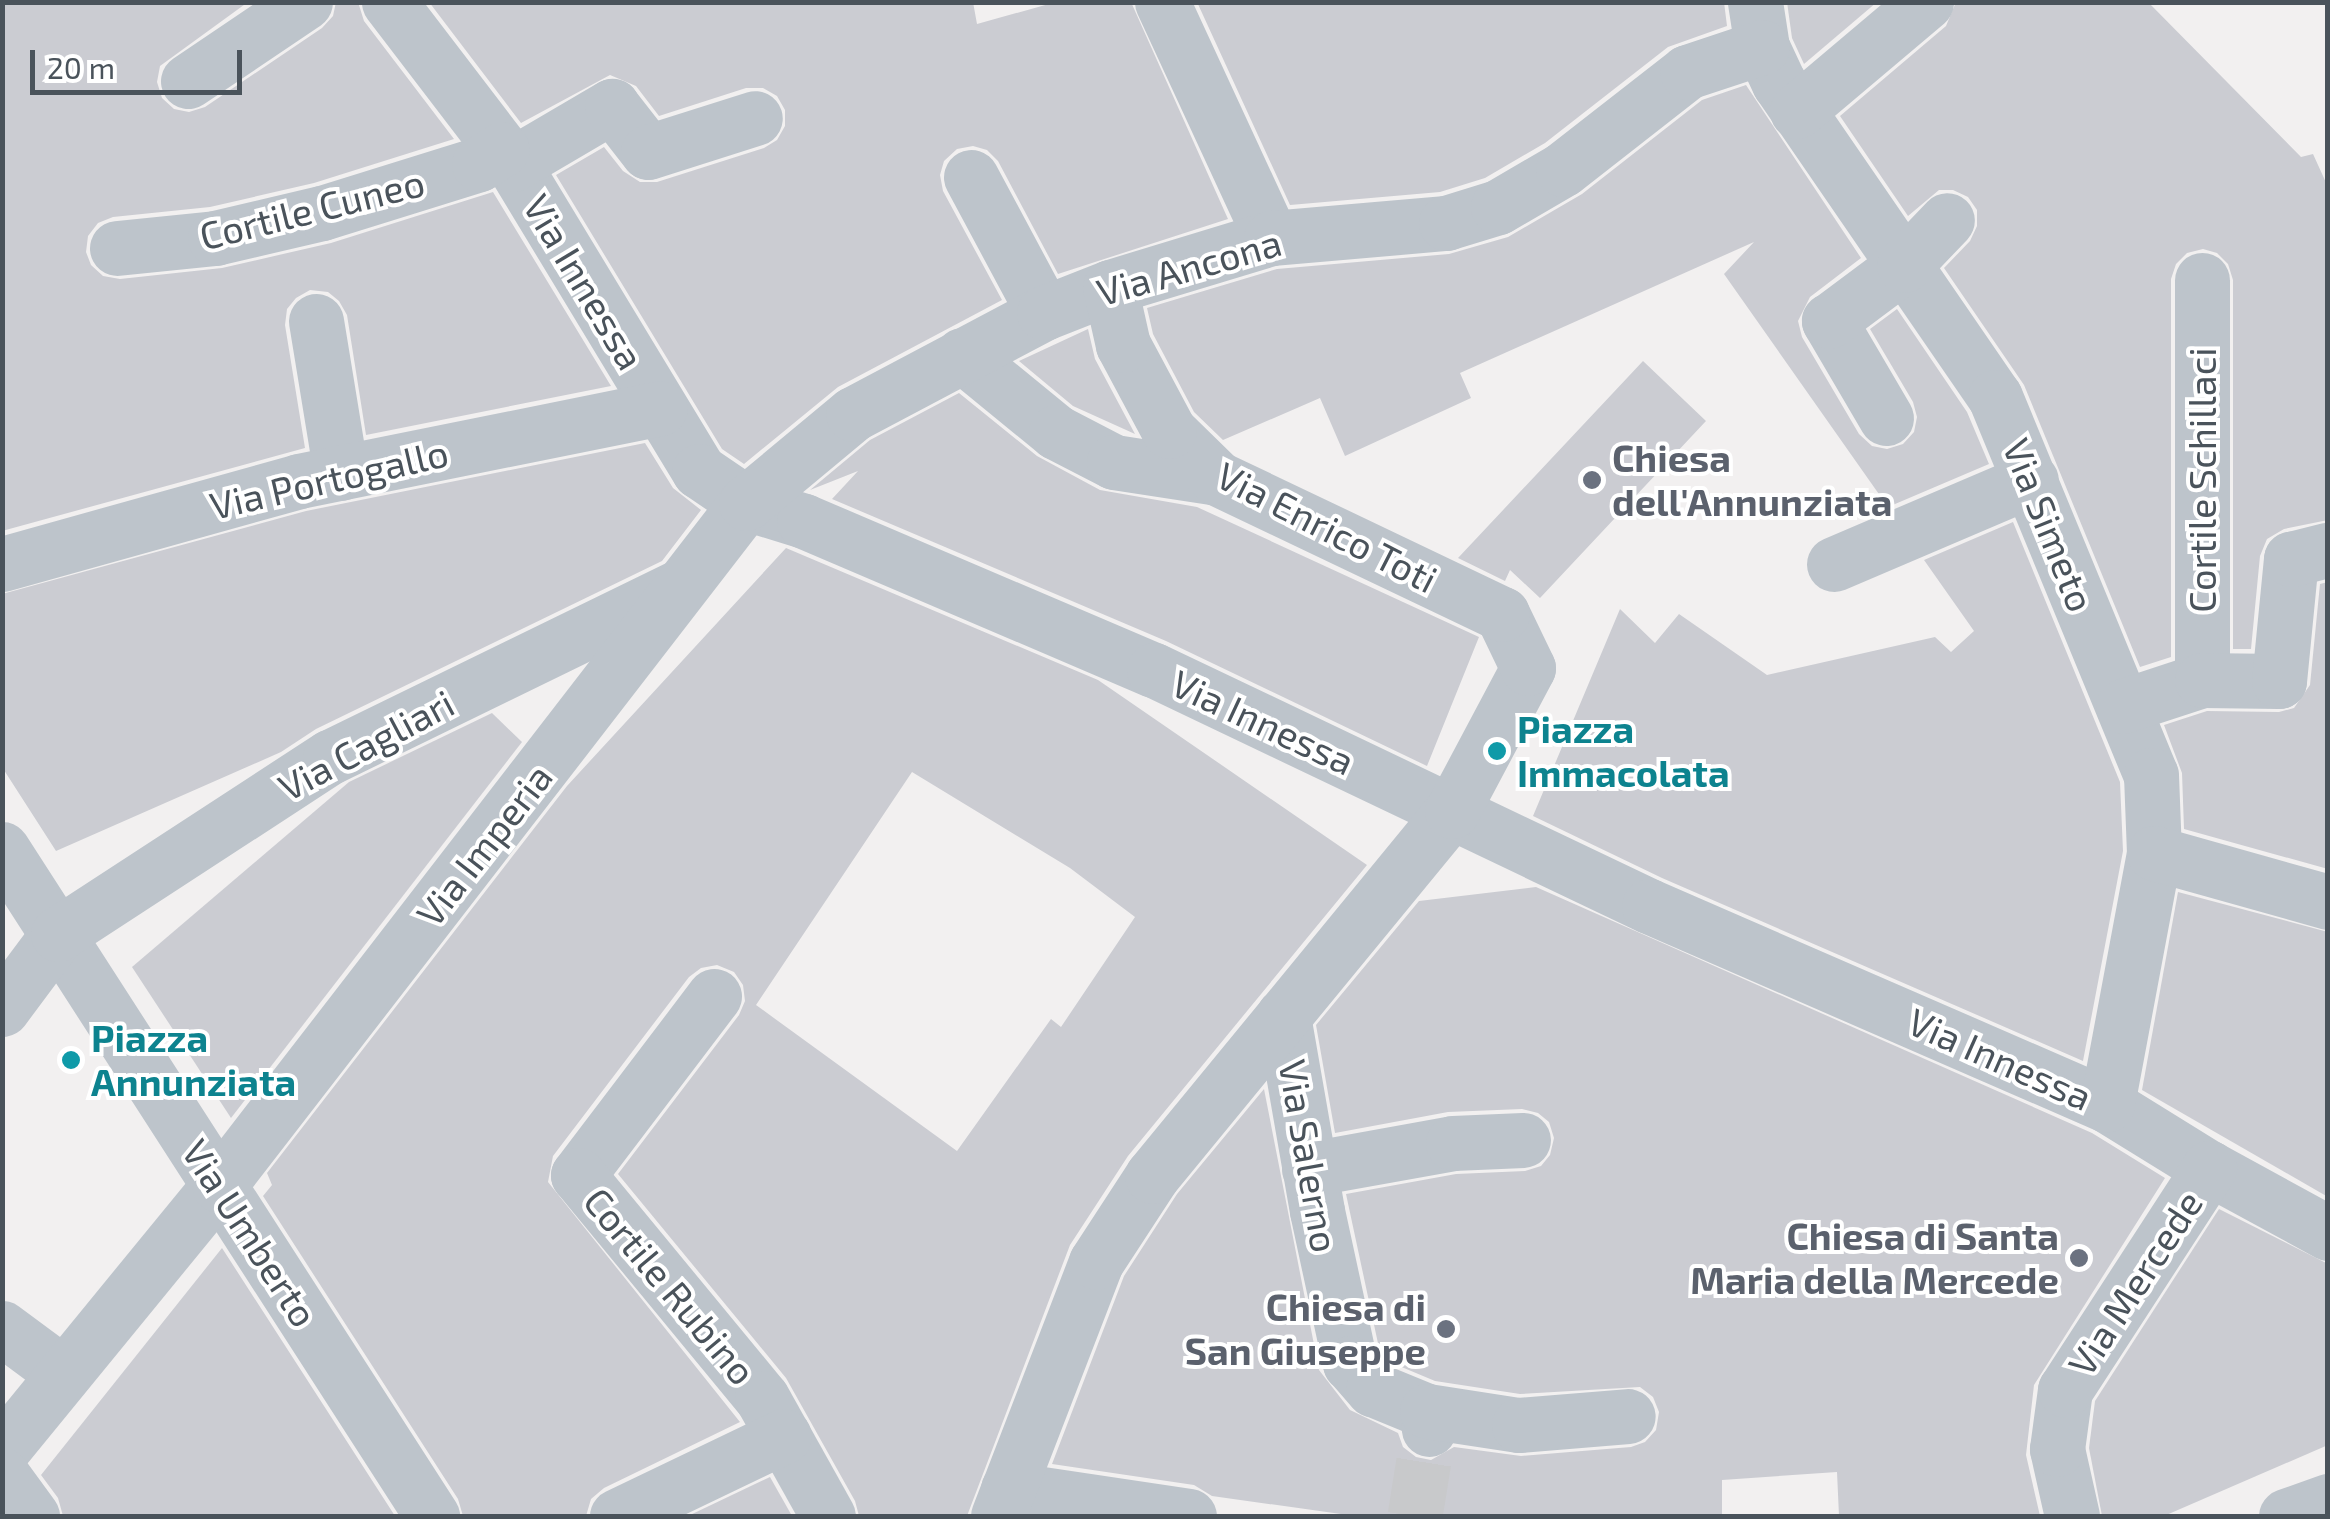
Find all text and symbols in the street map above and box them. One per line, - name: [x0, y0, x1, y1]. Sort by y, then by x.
- scale bar: [35, 30, 248, 92]
- text: 20 m: [47, 49, 115, 85]
- street label: Cortile Cuneo: [195, 159, 429, 259]
- street label: Via Innessa: [514, 186, 654, 378]
- street label: Via Ancona: [1091, 219, 1287, 315]
- street label: Cortile Schillaci: [2179, 347, 2225, 613]
- street label: Via Portogallo: [205, 429, 453, 529]
- street label: Via Simeto: [1994, 432, 2104, 618]
- place label: Chiesa dell'Annunziata: [1612, 435, 1892, 524]
- street label: Via Enrico Toti: [1209, 452, 1445, 602]
- marker: Chiesa dell'Annunziata: [1581, 469, 1603, 491]
- street label: Via Innessa: [1165, 660, 1361, 784]
- street label: Via Cagliari: [271, 680, 461, 810]
- place label: Piazza Immacolata: [1517, 706, 1730, 796]
- marker: Piazza Immacolata: [1486, 740, 1508, 762]
- street label: Via Imperia: [407, 755, 561, 935]
- street label: Via Innessa: [1901, 998, 2099, 1120]
- place label: Piazza Annunziata: [91, 1015, 296, 1104]
- marker: Piazza Annunziata: [60, 1049, 82, 1071]
- street label: Via Salerno: [1270, 1056, 1348, 1256]
- street label: Via Umberto: [173, 1131, 327, 1335]
- street label: Cortile Rubino: [575, 1178, 765, 1394]
- street label: Via Mercede: [2058, 1182, 2212, 1384]
- place label: Chiesa di Santa Maria della Mercede: [1690, 1213, 2059, 1302]
- marker: Chiesa di Santa Maria della Mercede: [2068, 1247, 2090, 1269]
- place label: Chiesa di San Giuseppe: [1185, 1284, 1426, 1374]
- marker: Chiesa di San Giuseppe: [1435, 1318, 1457, 1340]

